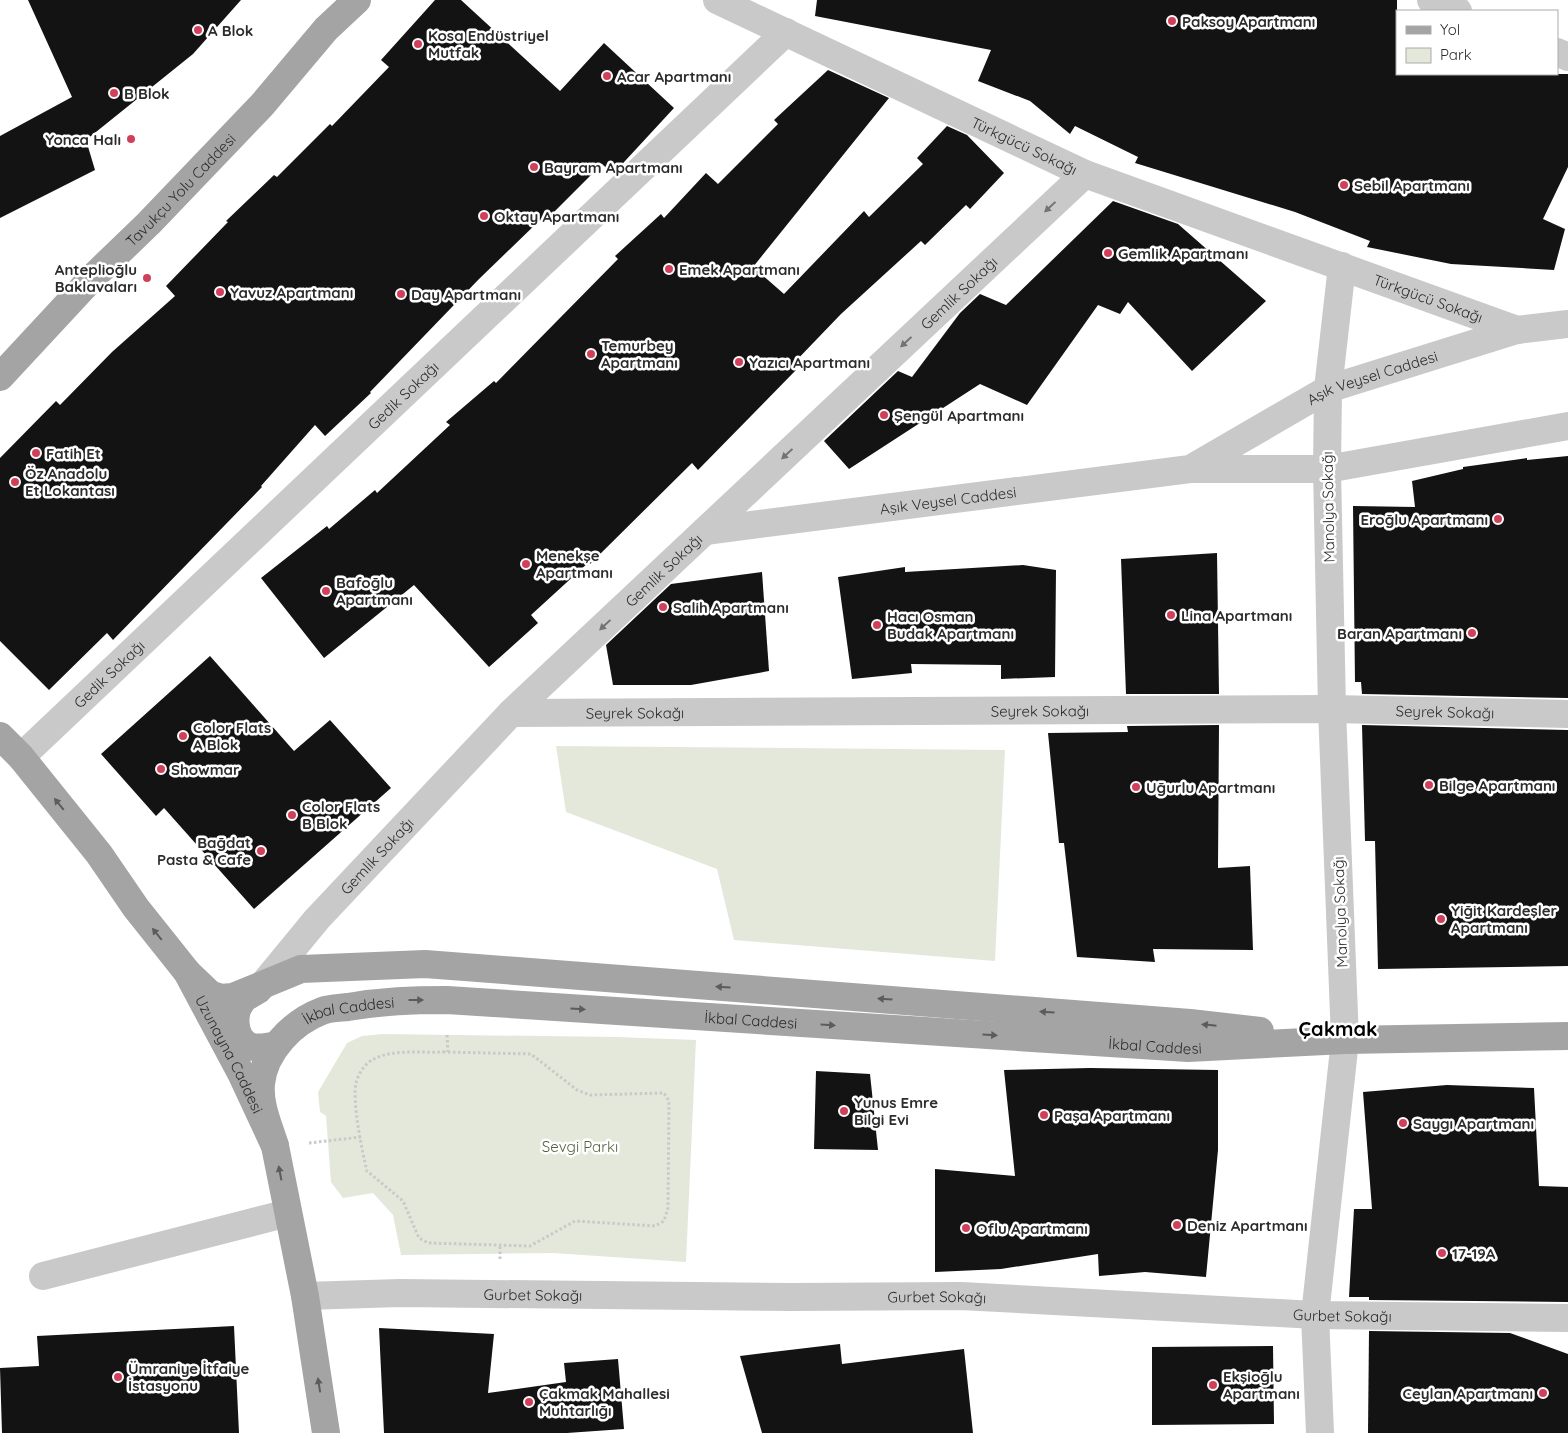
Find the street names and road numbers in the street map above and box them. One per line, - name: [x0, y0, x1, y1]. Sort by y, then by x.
- street label: Türkgücü Sokağı: [968, 112, 1080, 179]
- street label: Tavukçu Yolu Caddesi: [121, 129, 239, 250]
- street label: Gemlik Sokağı: [916, 252, 1001, 333]
- street label: Türkgücü Sokağı: [1371, 269, 1486, 326]
- street label: Aşık Veysel Caddesi: [1303, 346, 1440, 409]
- street label: Gedik Sokağı: [363, 357, 442, 433]
- street label: Manolya Sokağı: [1318, 451, 1338, 563]
- street label: Aşık Veysel Caddesi: [879, 482, 1017, 518]
- street label: Gemlik Sokağı: [621, 529, 706, 611]
- street label: Gedik Sokağı: [69, 636, 148, 712]
- street label: Seyrek Sokağı: [991, 701, 1089, 720]
- street label: Seyrek Sokağı: [1395, 701, 1494, 722]
- street label: Seyrek Sokağı: [586, 703, 684, 722]
- street label: Gemlik Sokağı: [336, 813, 417, 898]
- street label: Manolya Sokağı: [1329, 856, 1351, 968]
- street label: Uzunayna Caddesi: [191, 992, 268, 1116]
- street label: İkbal Caddesi: [299, 992, 395, 1028]
- street label: İkbal Caddesi: [704, 1007, 798, 1032]
- street label: İkbal Caddesi: [1108, 1033, 1202, 1058]
- street label: Gurbet Sokağı: [483, 1284, 582, 1304]
- street label: Gurbet Sokağı: [888, 1286, 987, 1307]
- street label: Gurbet Sokağı: [1293, 1304, 1392, 1325]

